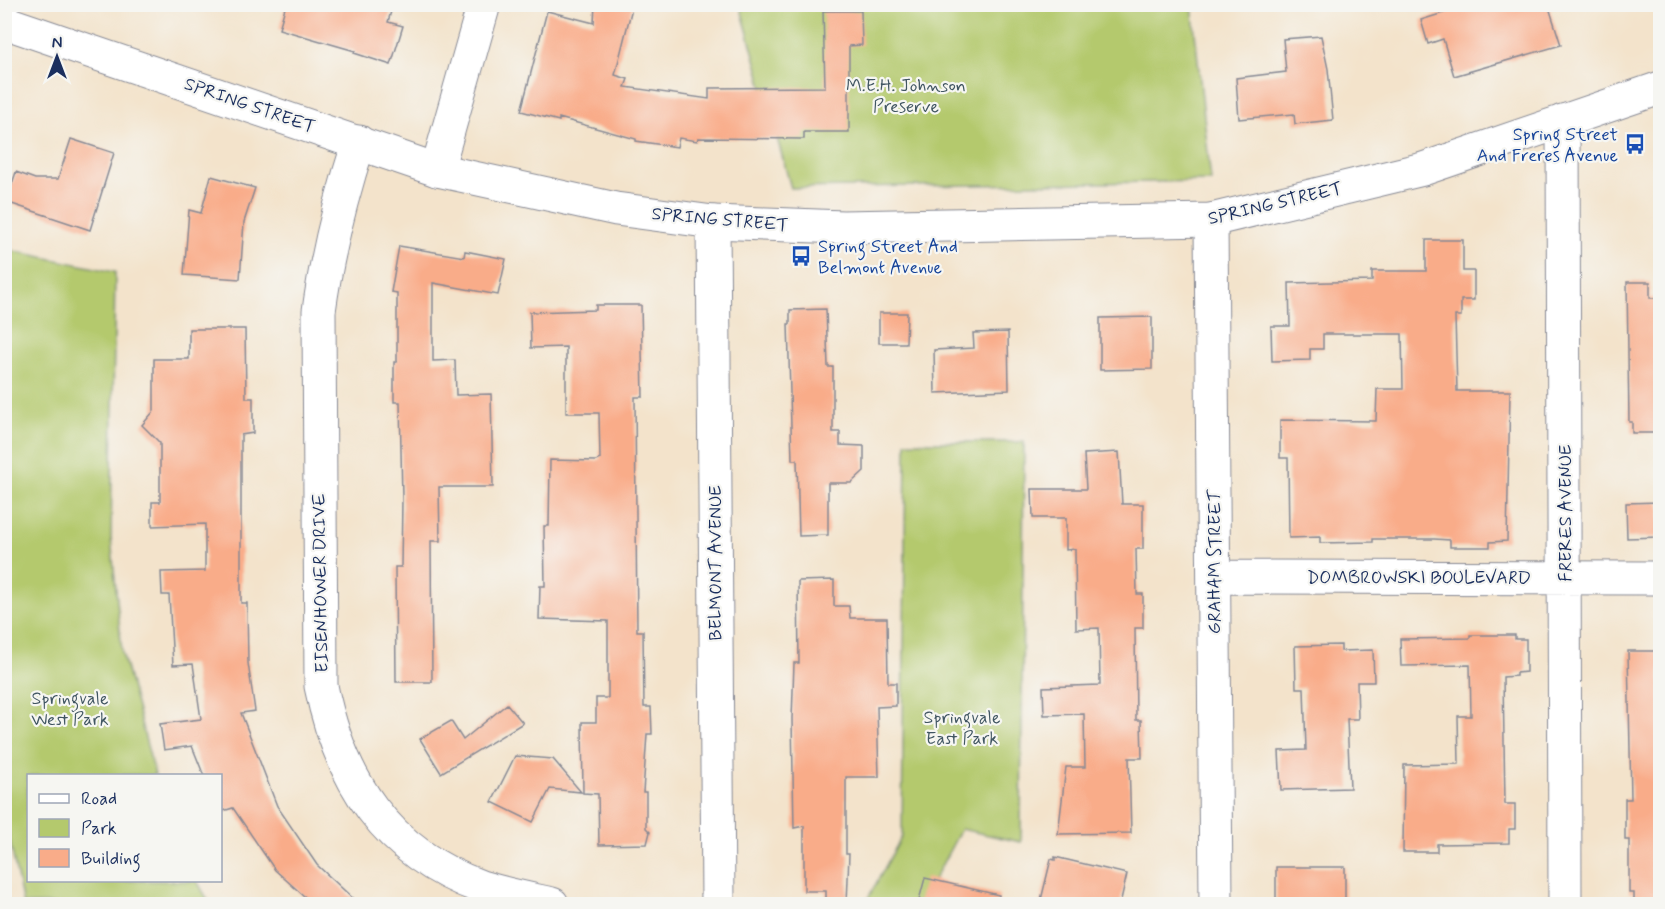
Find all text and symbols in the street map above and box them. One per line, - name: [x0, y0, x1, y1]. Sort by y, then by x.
- north arrow: [27, 27, 87, 87]
- text: N: [52, 33, 62, 54]
- street label: SPRING STREET: [181, 72, 319, 140]
- park label: M.E.H. Johnson Preserve: [846, 74, 966, 119]
- place label: Spring Street And Freres Avenue: [1477, 123, 1618, 168]
- bus stop icon: Spring Street And Freres Avenue: [1623, 132, 1647, 156]
- street label: SPRING STREET: [1206, 177, 1345, 231]
- street label: SPRING STREET: [651, 202, 789, 238]
- place label: Spring Street And Belmont Avenue: [818, 235, 958, 280]
- bus stop icon: Spring Street And Belmont Avenue: [789, 244, 813, 268]
- street label: FRERES AVENUE: [1554, 444, 1578, 582]
- street label: BELMONT AVENUE: [704, 485, 728, 641]
- street label: GRAHAM STREET: [1203, 489, 1227, 634]
- street label: EISENHOWER DRIVE: [307, 493, 335, 673]
- street label: DOMBROWSKI BOULEVARD: [1307, 566, 1531, 590]
- park label: Springvale West Park: [31, 687, 109, 732]
- park label: Springvale East Park: [923, 706, 1001, 751]
- legend: [27, 774, 222, 882]
- text: Road: [81, 787, 117, 811]
- text: Park: [81, 817, 117, 841]
- text: Building: [81, 847, 141, 873]

